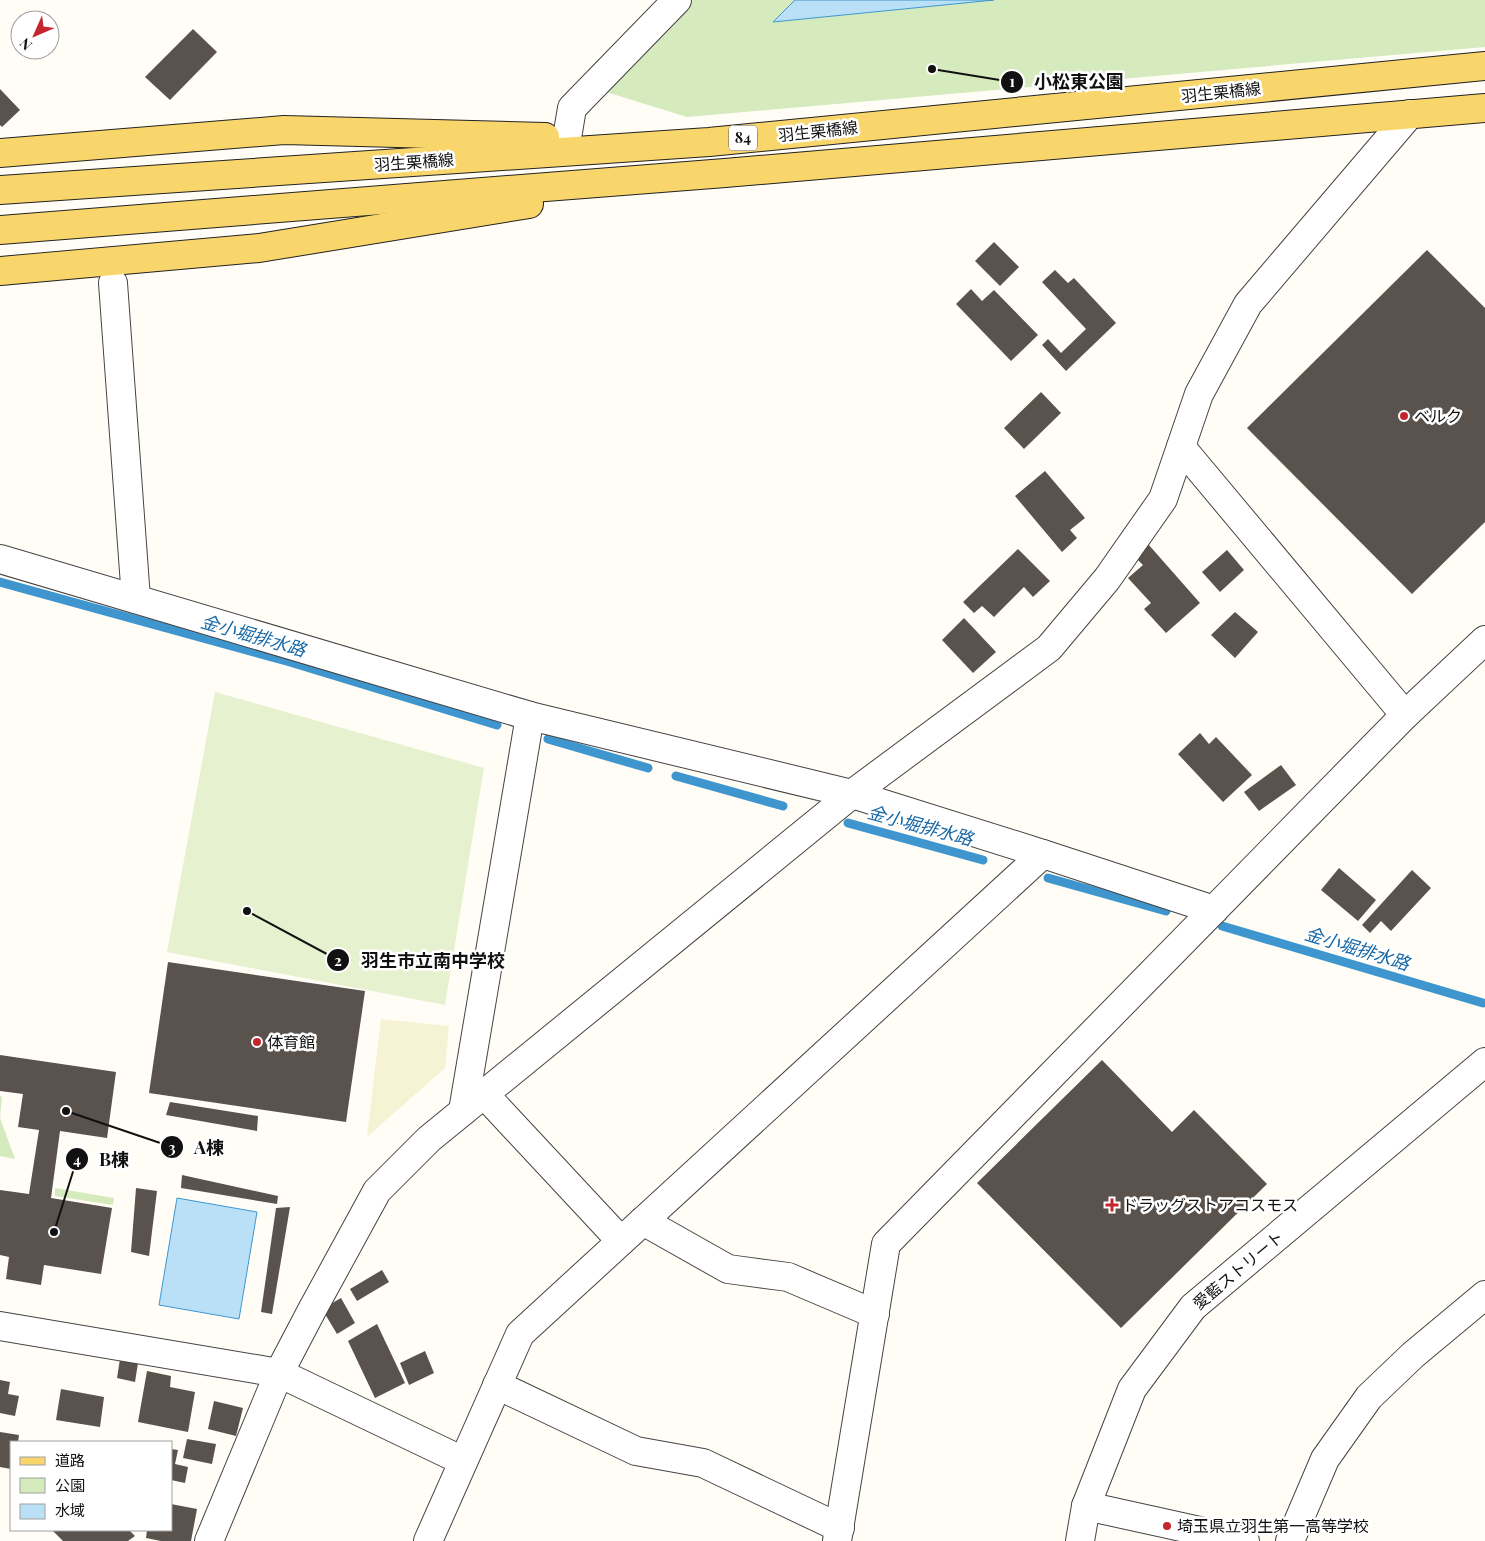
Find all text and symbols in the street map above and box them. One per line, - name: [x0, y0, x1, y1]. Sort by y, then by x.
- north arrow: [10, 10, 60, 60]
- text: N: [15, 34, 36, 55]
- callout: 小松東公園: [999, 65, 1134, 98]
- text: 小松東公園: [1034, 69, 1124, 93]
- text: 1: [1009, 71, 1015, 91]
- street label: 羽生栗橋線: [1180, 77, 1262, 106]
- street label: 羽生栗橋線: [777, 116, 859, 145]
- road number: 84: [729, 126, 757, 150]
- street label: 羽生栗橋線: [373, 148, 455, 175]
- place label: ベルク: [1414, 405, 1462, 426]
- marker: ベルク: [1398, 410, 1410, 422]
- water label: 金小堀排水路: [198, 609, 310, 662]
- water label: 金小堀排水路: [865, 799, 977, 851]
- water label: 金小堀排水路: [1302, 921, 1414, 976]
- callout: 羽生市立南中学校: [326, 944, 515, 977]
- text: 羽生市立南中学校: [361, 948, 505, 972]
- text: 2: [334, 950, 342, 970]
- place label: 体育館: [267, 1031, 315, 1052]
- marker: 体育館: [251, 1036, 263, 1048]
- callout: A棟: [159, 1131, 234, 1164]
- text: A棟: [193, 1135, 224, 1159]
- text: 3: [168, 1137, 176, 1157]
- callout: B棟: [64, 1143, 139, 1176]
- text: B棟: [99, 1147, 129, 1171]
- text: 4: [73, 1149, 81, 1169]
- place label: ドラッグストアコスモス: [1122, 1194, 1298, 1215]
- marker: ドラッグストアコスモス: [1106, 1199, 1118, 1211]
- street label: 愛藍ストリート: [1188, 1226, 1287, 1314]
- legend: [10, 1441, 172, 1531]
- text: 道路: [55, 1450, 85, 1470]
- text: 公園: [55, 1475, 85, 1495]
- text: 水域: [55, 1500, 85, 1520]
- place label: 埼玉県立羽生第一高等学校: [1177, 1515, 1369, 1536]
- marker: 埼玉県立羽生第一高等学校: [1161, 1520, 1173, 1532]

